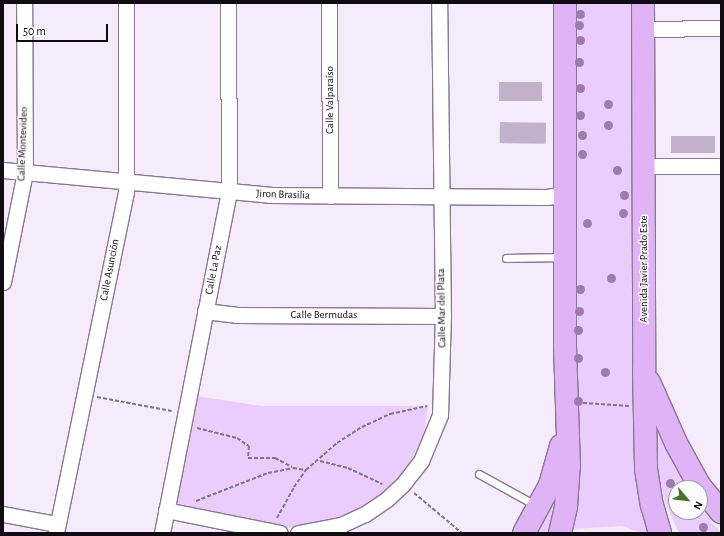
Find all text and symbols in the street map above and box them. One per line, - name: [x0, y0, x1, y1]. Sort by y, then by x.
- scale bar: [18, 16, 110, 42]
- text: 50 m: [23, 25, 46, 37]
- street label: Calle Valparaíso: [323, 66, 337, 134]
- street label: Calle Montevideo: [15, 107, 31, 181]
- street label: Jiron Brasilia: [256, 187, 310, 203]
- street label: Avenida Javier Prado Este: [637, 215, 651, 323]
- street label: Calle Asunción: [98, 238, 122, 302]
- street label: Calle La Paz: [203, 244, 225, 296]
- street label: Calle Mar del Plata: [435, 268, 449, 348]
- street label: Calle Bermudas: [291, 308, 357, 322]
- north arrow: [668, 480, 708, 520]
- text: N: [692, 499, 705, 511]

